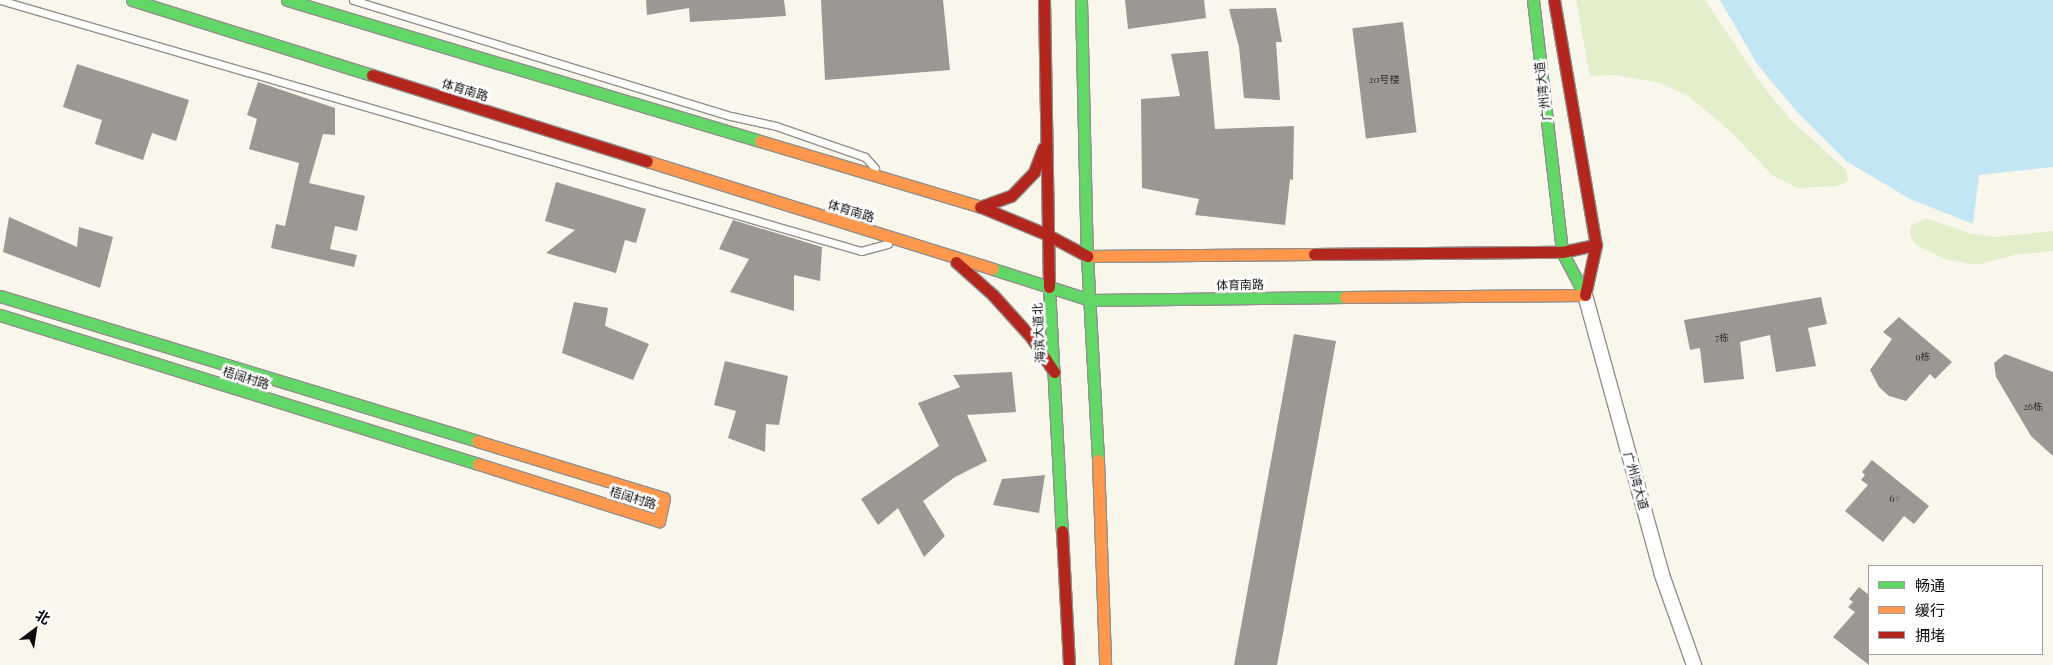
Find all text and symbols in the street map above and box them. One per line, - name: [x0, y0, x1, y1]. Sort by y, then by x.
- street label: 广州湾大道: [1532, 60, 1554, 122]
- house number: 20号楼: [1369, 74, 1399, 86]
- street label: 体育南路: [440, 76, 490, 104]
- street label: 体育南路: [826, 197, 876, 225]
- street label: 体育南路: [1216, 277, 1264, 293]
- street label: 海滨大道北: [1030, 303, 1048, 363]
- house number: 7栋: [1715, 332, 1729, 344]
- house number: 9栋: [1915, 351, 1931, 363]
- street label: 梧阔村路: [221, 364, 271, 392]
- house number: 26栋: [2023, 401, 2043, 413]
- street label: 广州湾大道: [1621, 450, 1651, 512]
- street label: 梧阔村路: [608, 484, 658, 512]
- house number: 6#: [1889, 493, 1901, 505]
- legend: [1868, 565, 2043, 655]
- text: 畅通: [1915, 575, 1945, 595]
- text: 缓行: [1915, 600, 1945, 620]
- north arrow: [10, 605, 60, 655]
- text: 北: [32, 605, 54, 628]
- text: 拥堵: [1915, 625, 1945, 645]

